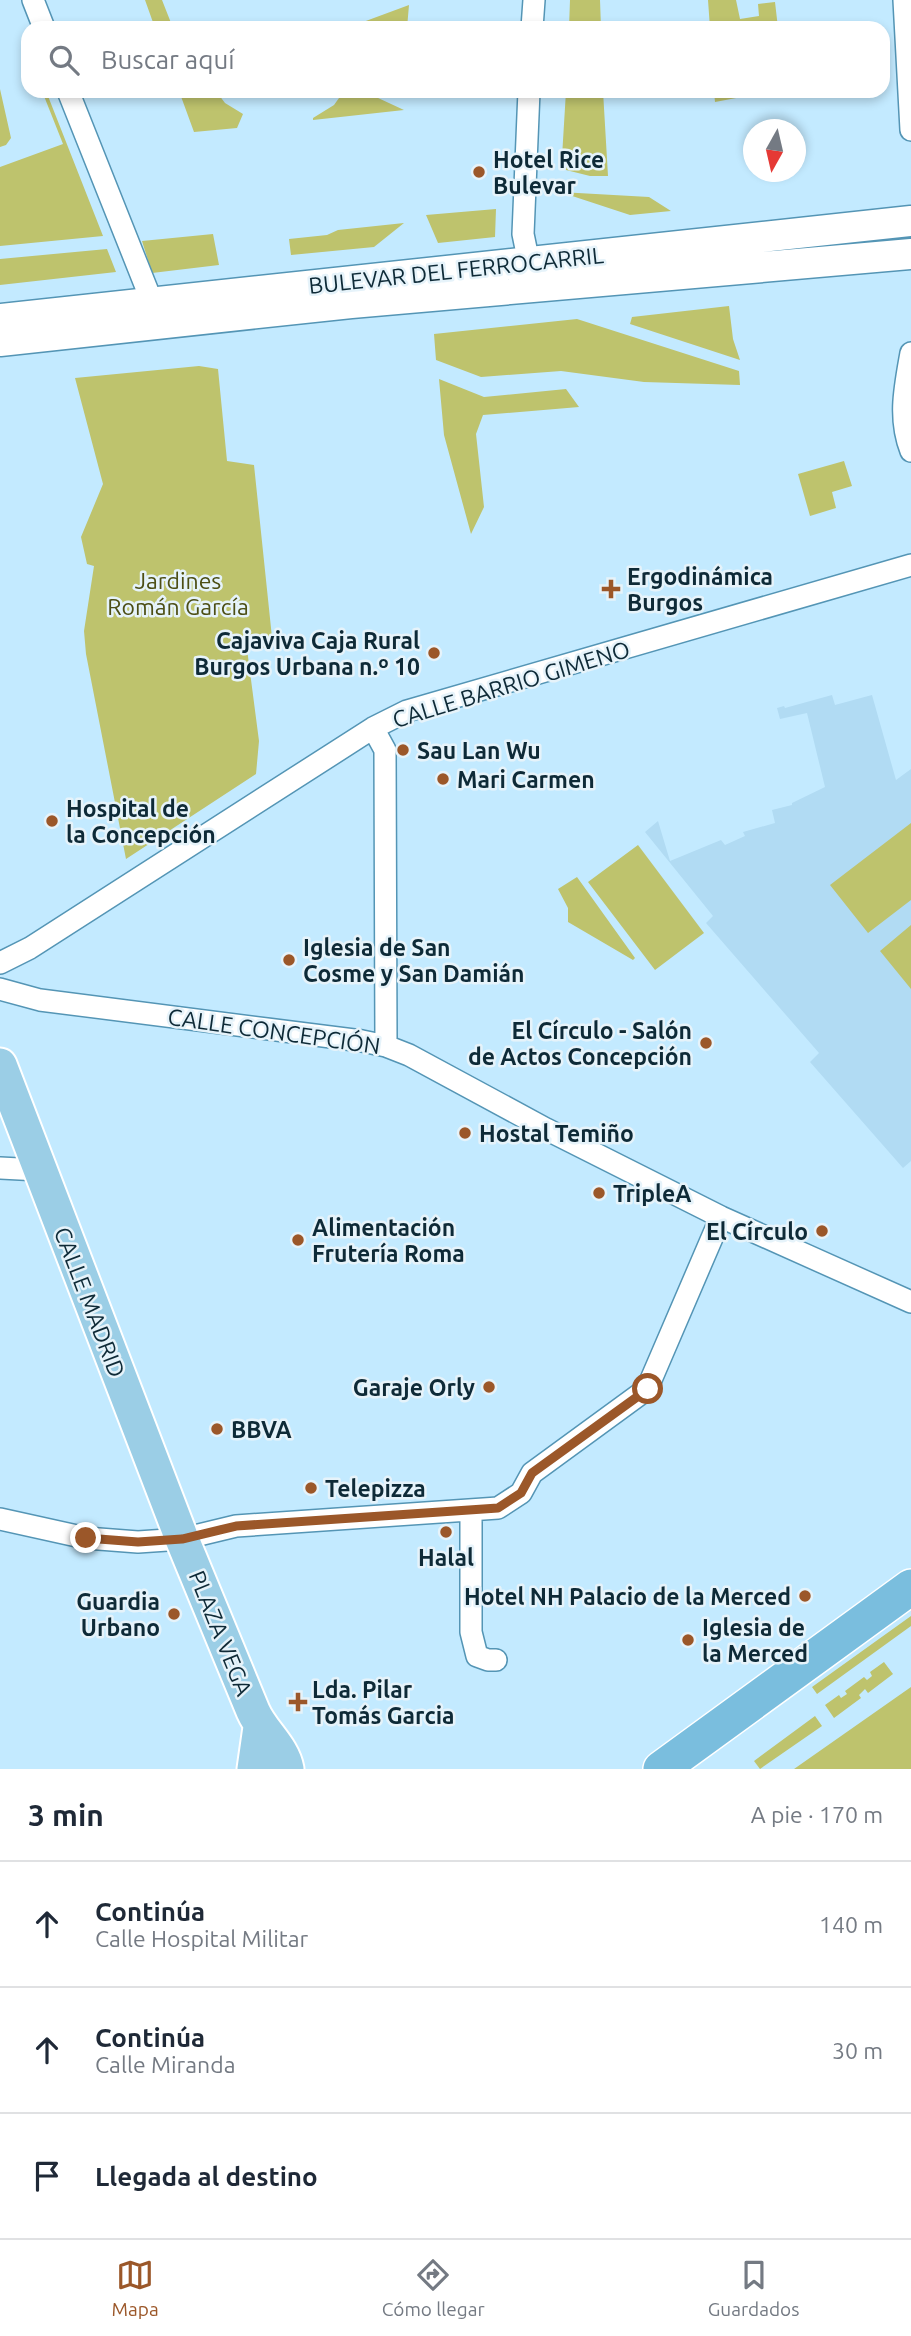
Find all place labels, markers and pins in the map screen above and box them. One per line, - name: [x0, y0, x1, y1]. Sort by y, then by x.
- place label: Hotel Rice Bulevar: [493, 147, 604, 198]
- marker: Hotel Rice Bulevar: [471, 164, 487, 180]
- place label: Ergodinámica Burgos: [627, 564, 773, 615]
- marker: Ergodinámica Burgos: [601, 579, 621, 599]
- place label: Cajaviva Caja Rural Burgos Urbana n.º 10: [194, 628, 420, 679]
- marker: Cajaviva Caja Rural Burgos Urbana n.º 10: [426, 645, 442, 661]
- place label: Sau Lan Wu: [417, 738, 541, 763]
- marker: Sau Lan Wu: [395, 742, 411, 758]
- place label: Mari Carmen: [457, 767, 595, 792]
- marker: Mari Carmen: [435, 771, 451, 787]
- place label: Hospital de la Concepción: [66, 796, 216, 847]
- marker: Hospital de la Concepción: [44, 813, 60, 829]
- place label: Iglesia de San Cosme y San Damián: [303, 935, 524, 986]
- marker: Iglesia de San Cosme y San Damián: [281, 952, 297, 968]
- place label: El Círculo - Salón de Actos Concepción: [468, 1018, 692, 1069]
- marker: El Círculo - Salón de Actos Concepción: [698, 1035, 714, 1051]
- place label: Hostal Temiño: [479, 1121, 634, 1146]
- marker: Hostal Temiño: [457, 1125, 473, 1141]
- place label: TripleA: [613, 1181, 691, 1206]
- marker: TripleA: [591, 1185, 607, 1201]
- place label: Alimentación Frutería Roma: [312, 1215, 465, 1266]
- place label: El Círculo: [706, 1219, 808, 1244]
- marker: El Círculo: [814, 1223, 830, 1239]
- marker: Alimentación Frutería Roma: [290, 1232, 306, 1248]
- place label: Garaje Orly: [353, 1375, 475, 1400]
- marker: Garaje Orly: [481, 1379, 497, 1395]
- place label: BBVA: [231, 1417, 292, 1442]
- marker: BBVA: [209, 1421, 225, 1437]
- place label: Telepizza: [325, 1476, 426, 1501]
- marker: Telepizza: [303, 1480, 319, 1496]
- marker: Halal: [438, 1524, 454, 1540]
- place label: Halal: [418, 1545, 474, 1570]
- place label: Hotel NH Palacio de la Merced: [464, 1584, 791, 1609]
- marker: Hotel NH Palacio de la Merced: [797, 1588, 813, 1604]
- place label: Guardia Urbano: [76, 1589, 160, 1640]
- marker: Guardia Urbano: [166, 1606, 182, 1622]
- place label: Iglesia de la Merced: [702, 1615, 808, 1666]
- marker: Iglesia de la Merced: [680, 1632, 696, 1648]
- place label: Lda. Pilar Tomás Garcia: [312, 1677, 455, 1728]
- marker: Lda. Pilar Tomás Garcia: [290, 1694, 306, 1710]

